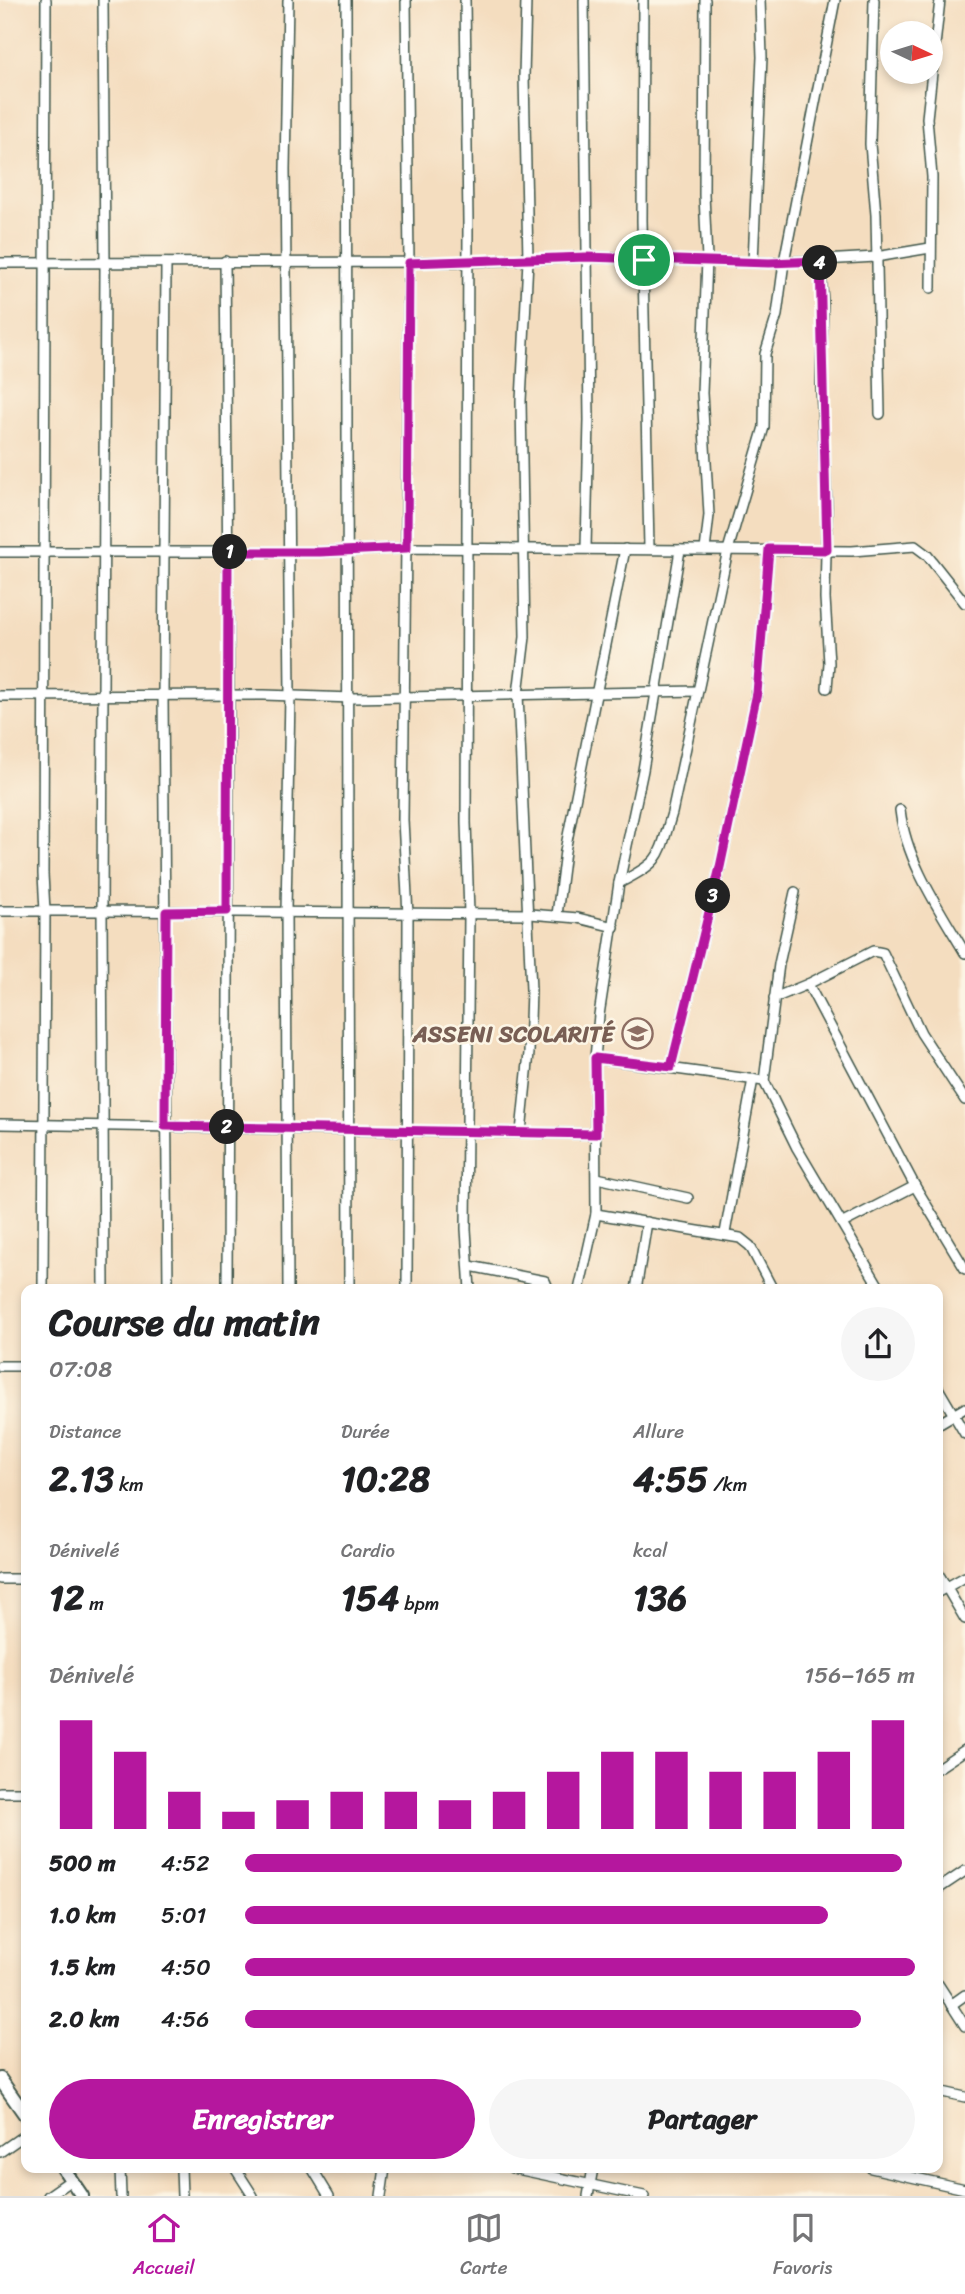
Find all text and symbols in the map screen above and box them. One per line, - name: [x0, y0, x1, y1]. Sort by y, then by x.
- north arrow: [880, 21, 943, 84]
- map controls: [880, 21, 943, 84]
- pin: [614, 230, 674, 290]
- icon: arrive: [625, 241, 663, 279]
- pin: 4: [802, 246, 838, 280]
- text: 4: [814, 246, 825, 279]
- pin: 1: [212, 534, 247, 570]
- text: 1: [225, 535, 234, 568]
- pin: 3: [696, 878, 730, 914]
- text: 3: [707, 879, 718, 912]
- place label: ASSENI SCOLARITÉ: [412, 1014, 616, 1055]
- school or university icon: ASSENI SCOLARITÉ: [620, 1017, 654, 1051]
- pin: 2: [210, 1110, 244, 1144]
- text: 2: [221, 1110, 232, 1143]
- text: Course du matin: [49, 1289, 320, 1356]
- button: share: [841, 1307, 915, 1381]
- text: 07:08: [49, 1349, 112, 1390]
- text: Distance: [49, 1415, 121, 1448]
- text: Durée: [341, 1415, 390, 1448]
- text: Allure: [633, 1415, 684, 1448]
- text: 2.13: [49, 1448, 114, 1510]
- text: 10:28: [341, 1448, 430, 1510]
- text: 4:55: [633, 1448, 708, 1510]
- text: km: [114, 1468, 144, 1501]
- text: /km: [708, 1468, 747, 1501]
- text: Dénivelé: [49, 1534, 119, 1567]
- text: Cardio: [341, 1534, 395, 1567]
- text: kcal: [633, 1534, 668, 1567]
- text: 12: [49, 1567, 84, 1629]
- text: 154: [341, 1567, 399, 1629]
- text: 136: [633, 1567, 687, 1629]
- text: m: [84, 1587, 104, 1620]
- text: bpm: [399, 1587, 439, 1620]
- text: Dénivelé: [49, 1655, 134, 1696]
- text: 156–165 m: [804, 1655, 915, 1696]
- text: 500 m: [49, 1843, 116, 1884]
- text: 4:52: [161, 1843, 210, 1884]
- text: 1.0 km: [49, 1895, 116, 1936]
- text: 5:01: [161, 1895, 206, 1936]
- text: 1.5 km: [49, 1947, 116, 1988]
- text: 4:50: [161, 1947, 211, 1988]
- text: 2.0 km: [49, 1999, 120, 2040]
- text: 4:56: [161, 1999, 209, 2040]
- button: Enregistrer: [49, 2079, 475, 2159]
- button: Partager: [489, 2079, 915, 2159]
- tab: Accueil: [133, 2209, 195, 2284]
- tab: Carte: [460, 2209, 508, 2284]
- tab: Favoris: [773, 2209, 832, 2284]

